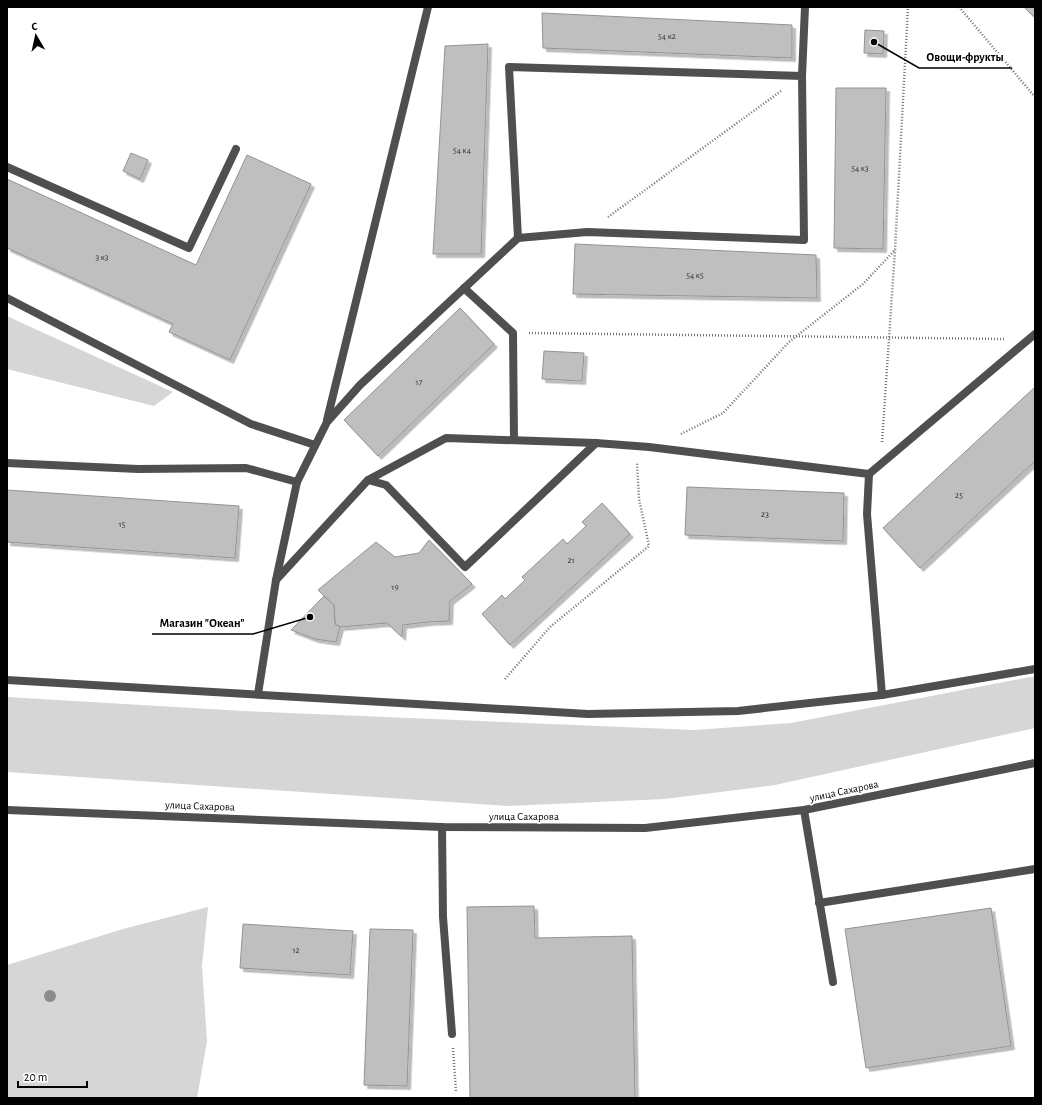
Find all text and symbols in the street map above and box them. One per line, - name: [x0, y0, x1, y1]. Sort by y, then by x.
- north arrow: [16, 16, 56, 56]
- text: С: [31, 21, 38, 33]
- house number: 54 к2: [658, 32, 676, 41]
- callout: Овощи-фрукты: [919, 44, 1012, 68]
- text: Овощи-фрукты: [926, 51, 1004, 64]
- house number: 54 к4: [453, 146, 472, 155]
- house number: 54 к3: [851, 164, 869, 173]
- house number: 3 к3: [95, 253, 109, 262]
- house number: 54 к5: [686, 271, 704, 280]
- house number: 17: [416, 378, 423, 387]
- house number: 25: [955, 491, 963, 500]
- house number: 23: [761, 510, 769, 519]
- house number: 15: [119, 520, 126, 529]
- house number: 21: [567, 556, 575, 565]
- house number: 19: [391, 583, 399, 592]
- callout: Магазин "Океан": [152, 610, 253, 634]
- text: Магазин "Океан": [160, 617, 244, 629]
- street label: улица Сахарова: [808, 778, 879, 804]
- street label: улица Сахарова: [164, 799, 235, 813]
- street label: улица Сахарова: [488, 811, 559, 822]
- house number: 12: [292, 946, 300, 955]
- scale bar: [18, 1063, 87, 1089]
- text: 20 m: [24, 1071, 47, 1083]

